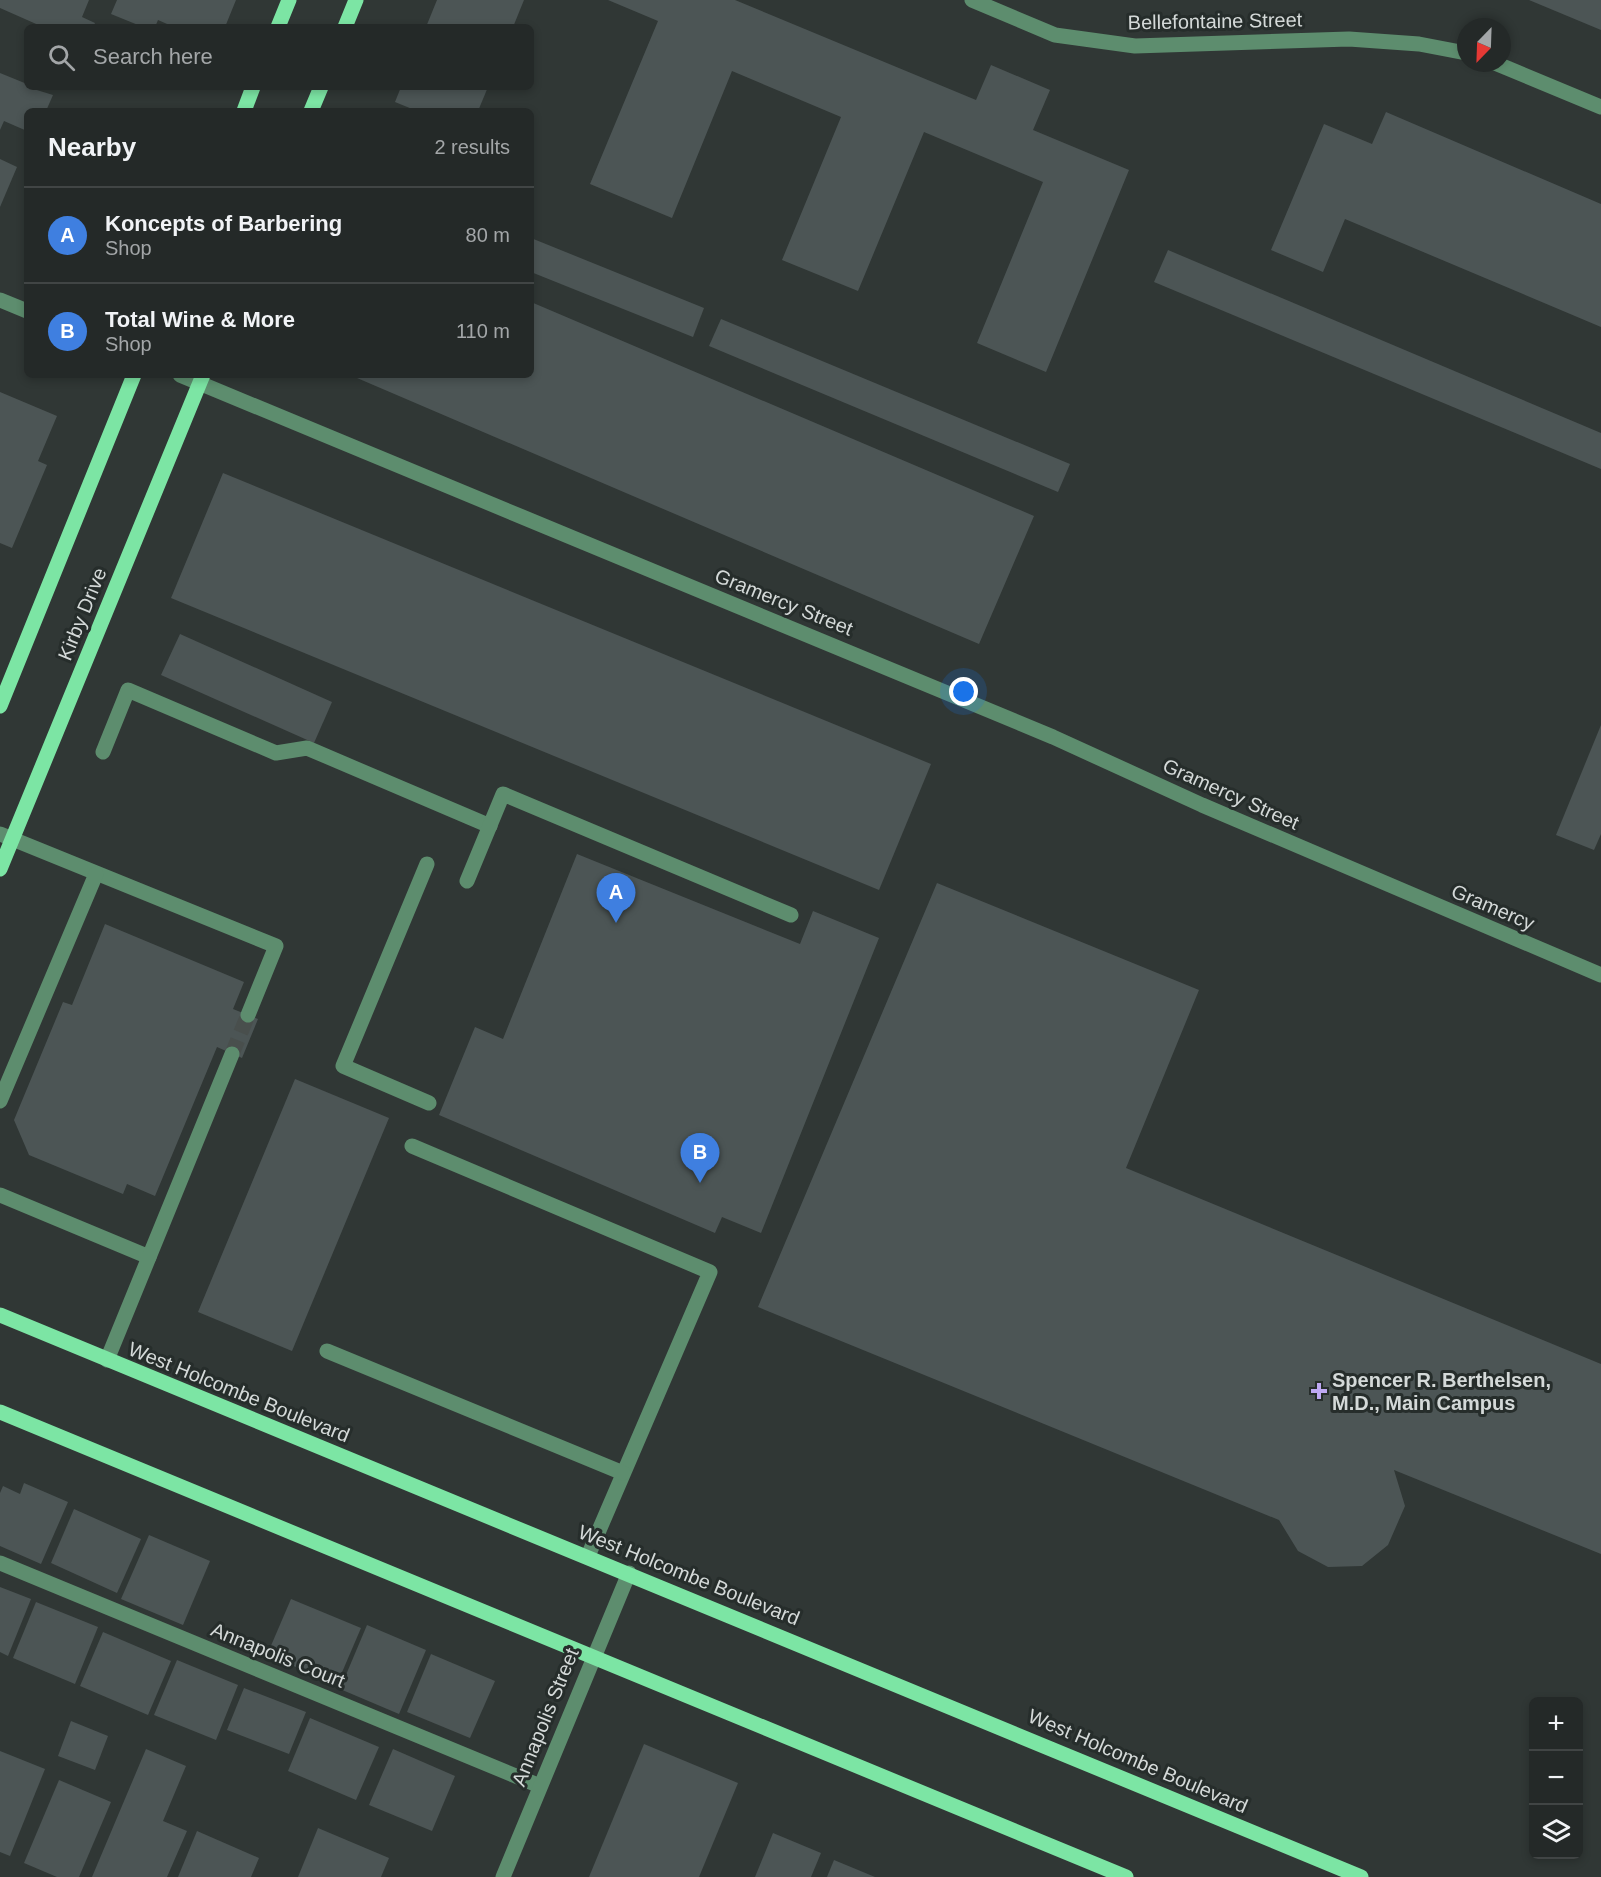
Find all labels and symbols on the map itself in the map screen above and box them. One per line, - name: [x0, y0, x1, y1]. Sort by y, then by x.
- street label: Bellefontaine Street: [1128, 8, 1303, 34]
- north arrow: [1457, 18, 1511, 72]
- street label: Gramercy Street: [712, 564, 857, 640]
- street label: Kirby Drive: [53, 565, 111, 663]
- your location: [949, 677, 978, 706]
- street label: Gramercy Street: [1160, 754, 1303, 834]
- pin: A: [596, 874, 636, 923]
- street label: Gramercy: [1448, 880, 1538, 934]
- pin: B: [680, 1134, 720, 1183]
- street label: West Holcombe Boulevard: [125, 1338, 353, 1446]
- place label: Spencer R. Berthelsen, M.D., Main Campus: [1332, 1369, 1551, 1414]
- marker: Spencer R. Berthelsen, M.D., Main Campus: [1310, 1382, 1328, 1400]
- street label: West Holcombe Boulevard: [575, 1521, 803, 1629]
- street label: Annapolis Court: [208, 1618, 348, 1692]
- street label: Annapolis Street: [507, 1644, 583, 1789]
- street label: West Holcombe Boulevard: [1025, 1705, 1251, 1817]

